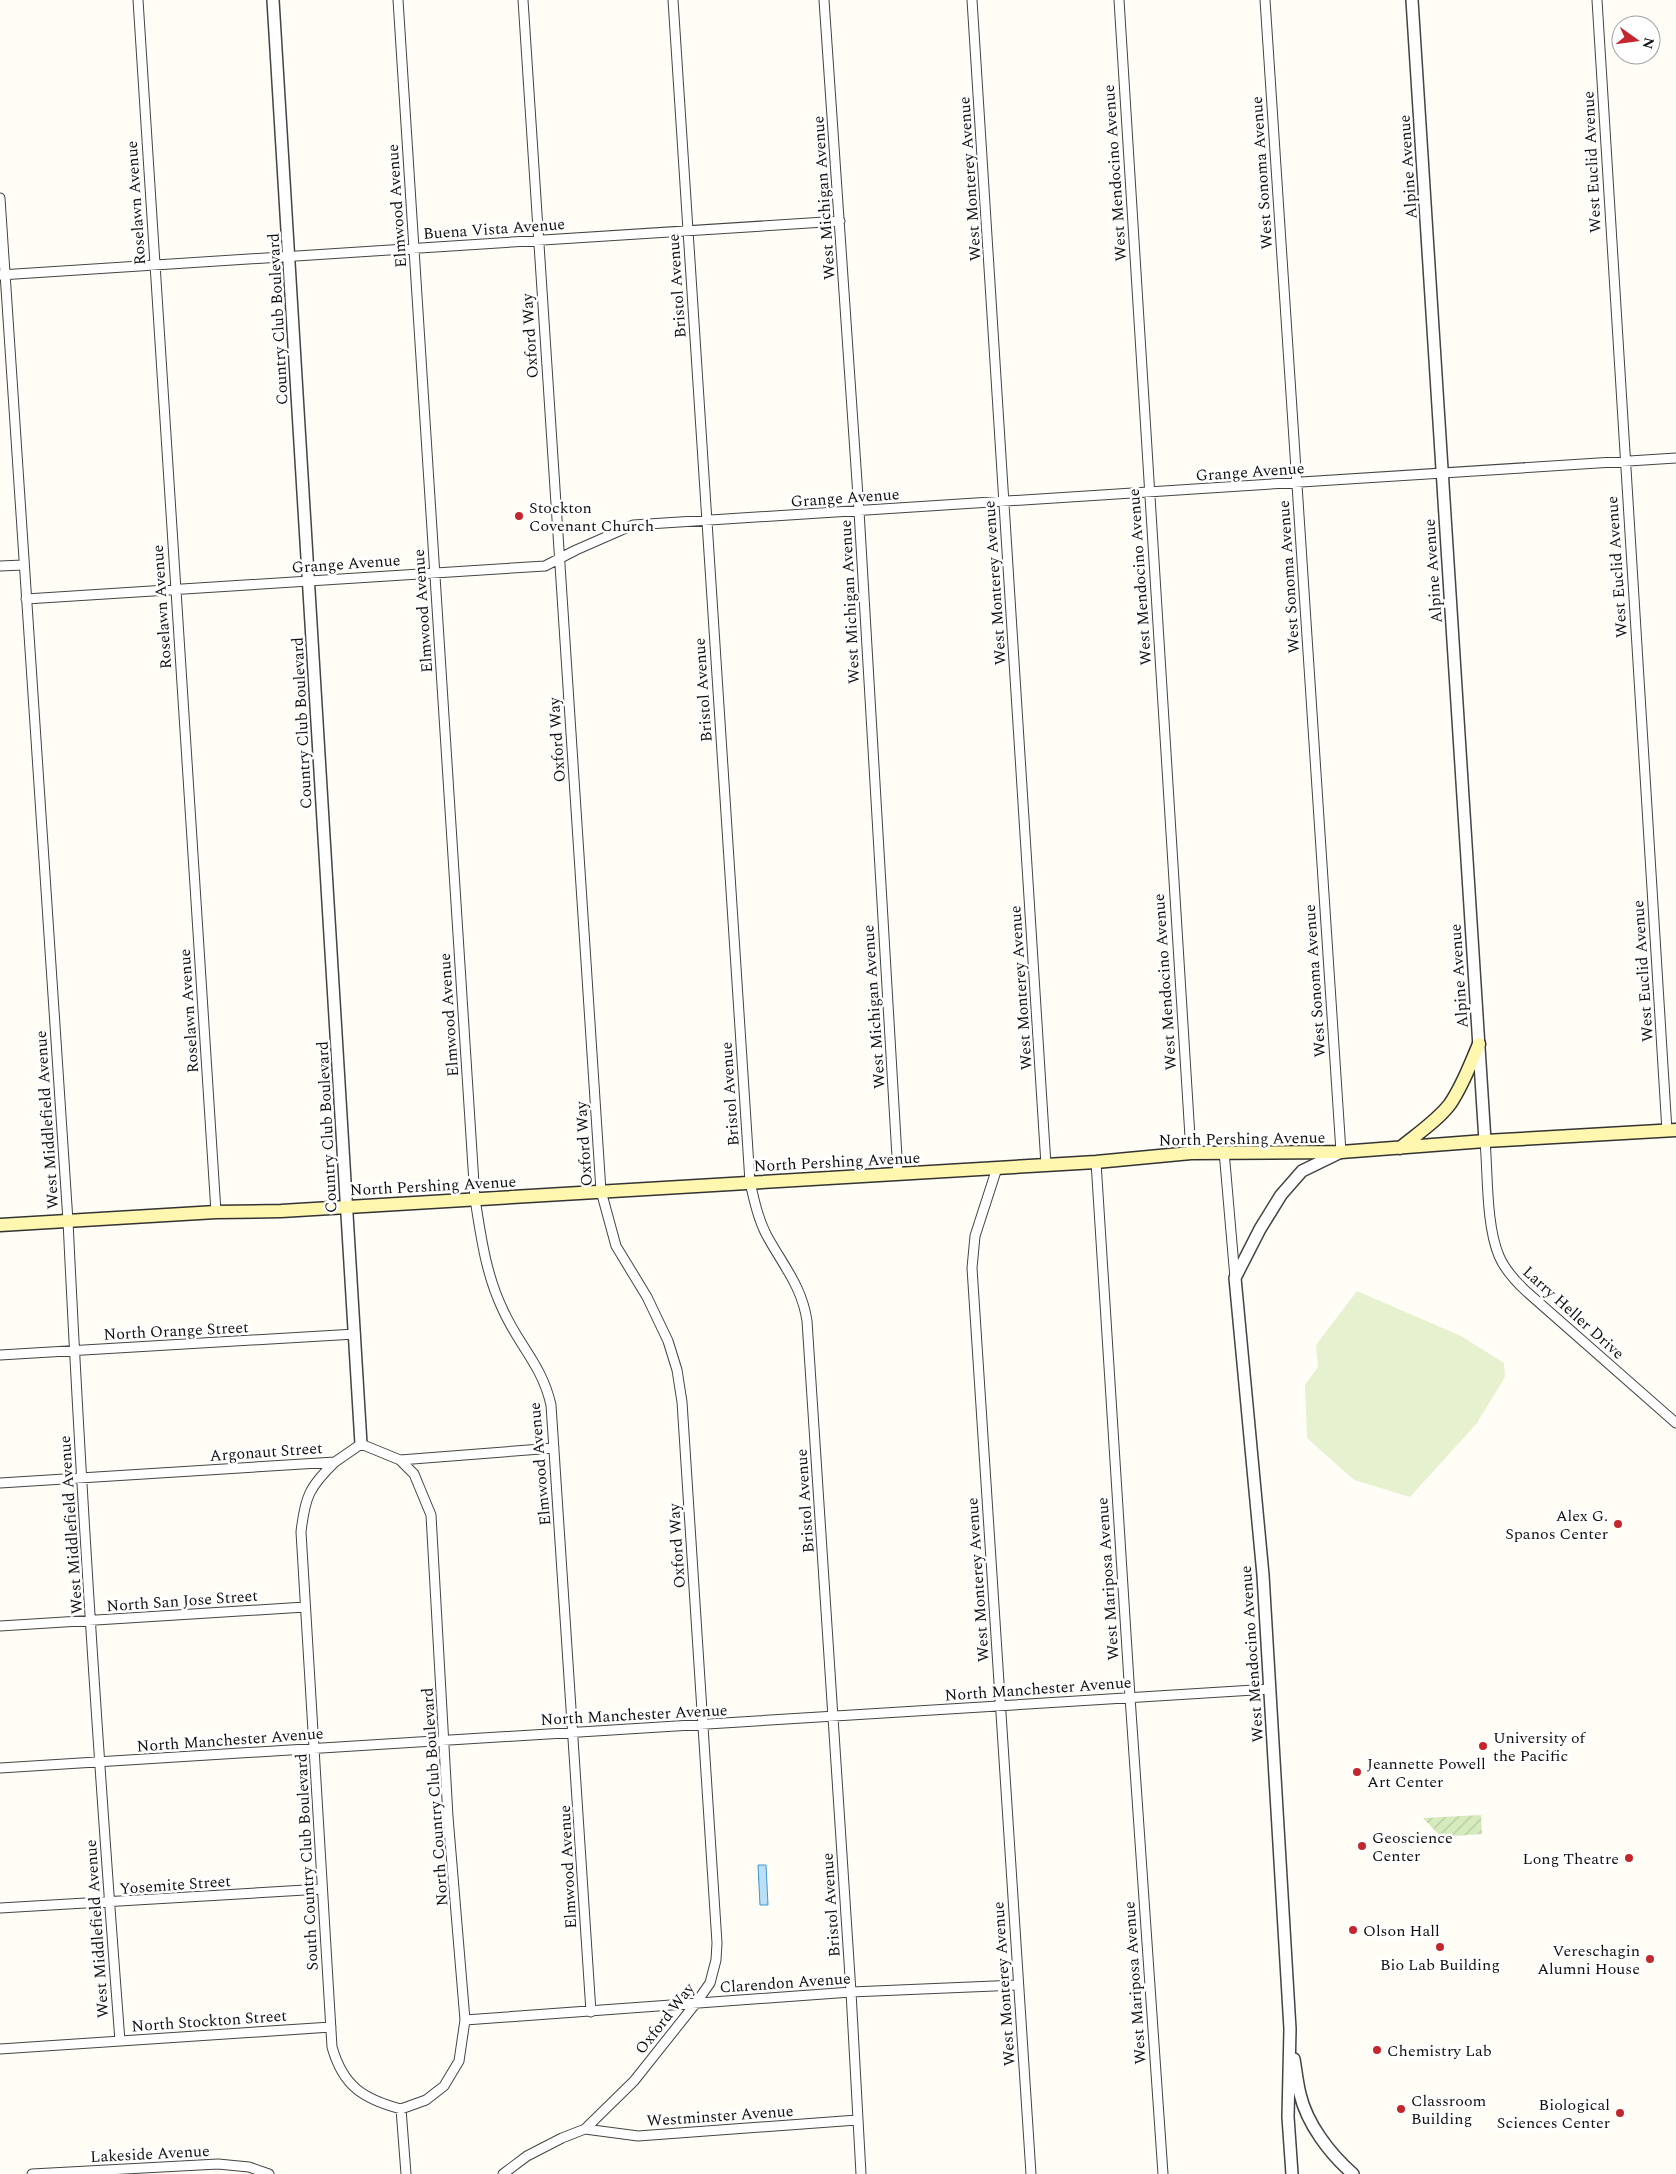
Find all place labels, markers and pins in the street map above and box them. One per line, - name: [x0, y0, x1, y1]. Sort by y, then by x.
- place label: Stockton Covenant Church: [529, 496, 654, 538]
- marker: Stockton Covenant Church: [513, 510, 525, 522]
- place label: Alex G. Spanos Center: [1505, 1504, 1608, 1546]
- marker: Alex G. Spanos Center: [1612, 1518, 1624, 1530]
- place label: University of the Pacific: [1493, 1726, 1587, 1768]
- marker: University of the Pacific: [1477, 1740, 1489, 1752]
- place label: Jeannette Powell Art Center: [1367, 1752, 1486, 1794]
- marker: Jeannette Powell Art Center: [1351, 1766, 1363, 1778]
- place label: Geoscience Center: [1372, 1826, 1453, 1868]
- marker: Geoscience Center: [1356, 1840, 1368, 1852]
- place label: Long Theatre: [1523, 1847, 1619, 1871]
- marker: Long Theatre: [1623, 1852, 1635, 1864]
- place label: Olson Hall: [1363, 1919, 1440, 1943]
- marker: Olson Hall: [1347, 1924, 1359, 1936]
- place label: Vereschagin Alumni House: [1537, 1939, 1640, 1981]
- marker: Bio Lab Building: [1434, 1941, 1446, 1953]
- place label: Bio Lab Building: [1380, 1953, 1500, 1977]
- marker: Vereschagin Alumni House: [1644, 1953, 1656, 1965]
- place label: Chemistry Lab: [1387, 2039, 1492, 2063]
- marker: Chemistry Lab: [1371, 2044, 1383, 2056]
- place label: Classroom Building: [1411, 2089, 1487, 2131]
- place label: Biological Sciences Center: [1497, 2093, 1610, 2135]
- marker: Classroom Building: [1395, 2103, 1407, 2115]
- marker: Biological Sciences Center: [1614, 2107, 1626, 2119]

